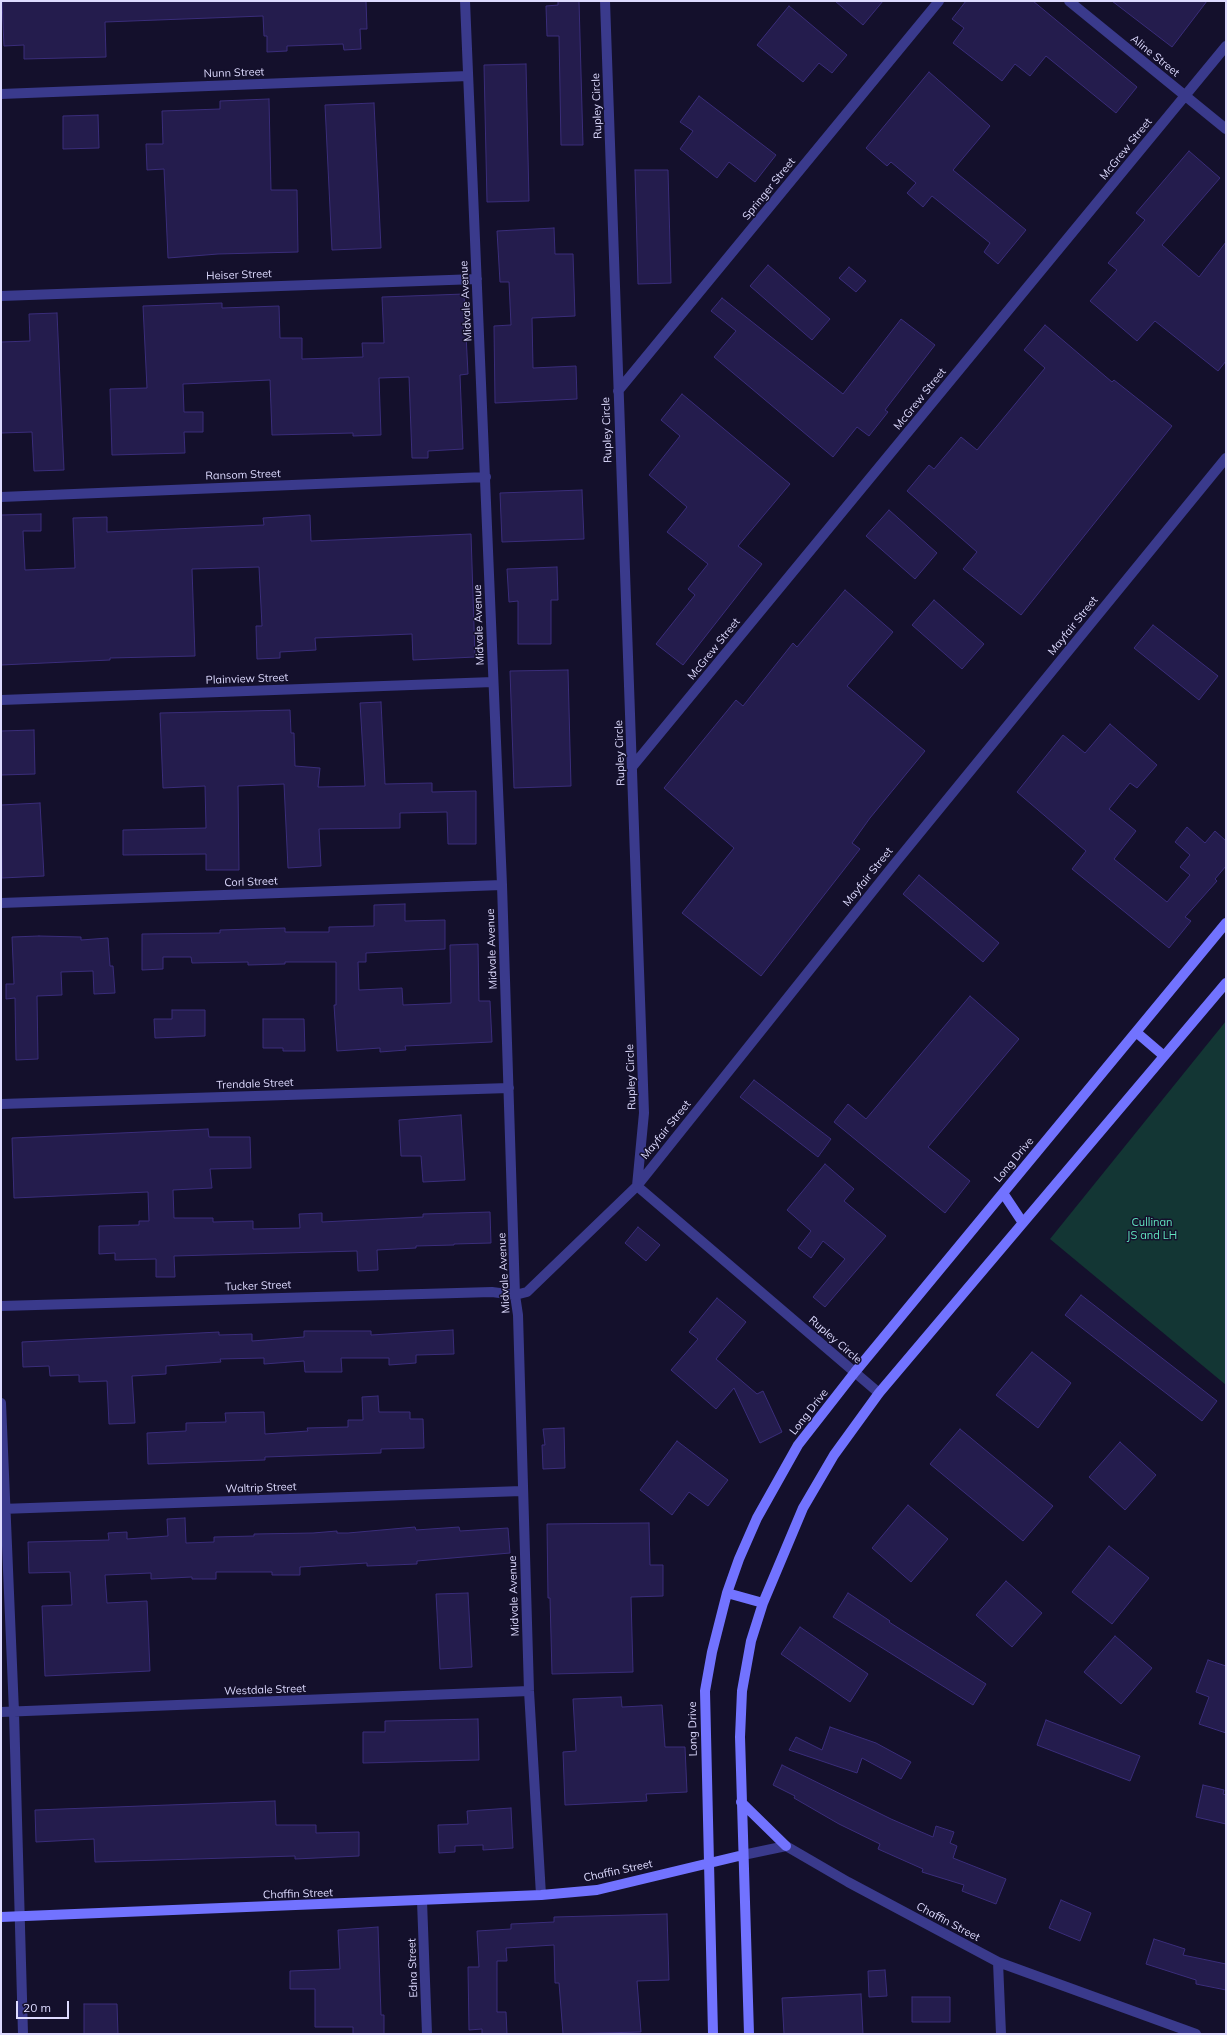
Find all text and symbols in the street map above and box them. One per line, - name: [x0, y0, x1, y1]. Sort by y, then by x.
- street label: Aline Street: [1128, 32, 1182, 80]
- street label: Nunn Street: [203, 65, 265, 81]
- street label: Rupley Circle: [589, 73, 605, 139]
- street label: McGrew Street: [1097, 115, 1155, 183]
- street label: Springer Street: [740, 155, 798, 223]
- street label: Midvale Avenue: [457, 260, 475, 342]
- street label: Heiser Street: [206, 267, 272, 283]
- street label: McGrew Street: [891, 365, 949, 433]
- street label: Rupley Circle: [599, 397, 615, 463]
- street label: Ransom Street: [205, 467, 281, 483]
- street label: Midvale Avenue: [471, 584, 487, 666]
- street label: Mayfair Street: [1045, 594, 1101, 658]
- street label: McGrew Street: [685, 615, 743, 683]
- street label: Plainview Street: [205, 671, 289, 687]
- street label: Rupley Circle: [612, 720, 628, 786]
- street label: Mayfair Street: [840, 845, 896, 909]
- street label: Corl Street: [224, 874, 278, 890]
- street label: Midvale Avenue: [484, 908, 500, 990]
- street label: Rupley Circle: [623, 1044, 639, 1110]
- street label: Trendale Street: [216, 1076, 294, 1092]
- street label: Mayfair Street: [638, 1098, 694, 1162]
- street label: Long Drive: [991, 1135, 1037, 1185]
- park label: Cullinan JS and LH: [1127, 1216, 1177, 1242]
- street label: Midvale Avenue: [495, 1232, 513, 1314]
- street label: Tucker Street: [225, 1278, 291, 1294]
- street label: Rupley Circle: [806, 1313, 864, 1367]
- street label: Long Drive: [787, 1386, 831, 1438]
- street label: Waltrip Street: [225, 1480, 297, 1496]
- street label: Midvale Avenue: [506, 1555, 522, 1637]
- street label: Westdale Street: [224, 1682, 306, 1698]
- street label: Long Drive: [686, 1702, 700, 1756]
- street label: Chaffin Street: [582, 1857, 654, 1885]
- street label: Chaffin Street: [263, 1886, 333, 1902]
- street label: Chaffin Street: [914, 1900, 982, 1944]
- street label: Edna Street: [405, 1938, 421, 1998]
- scale bar: [18, 1993, 71, 2019]
- text: 20 m: [23, 2000, 51, 2015]

